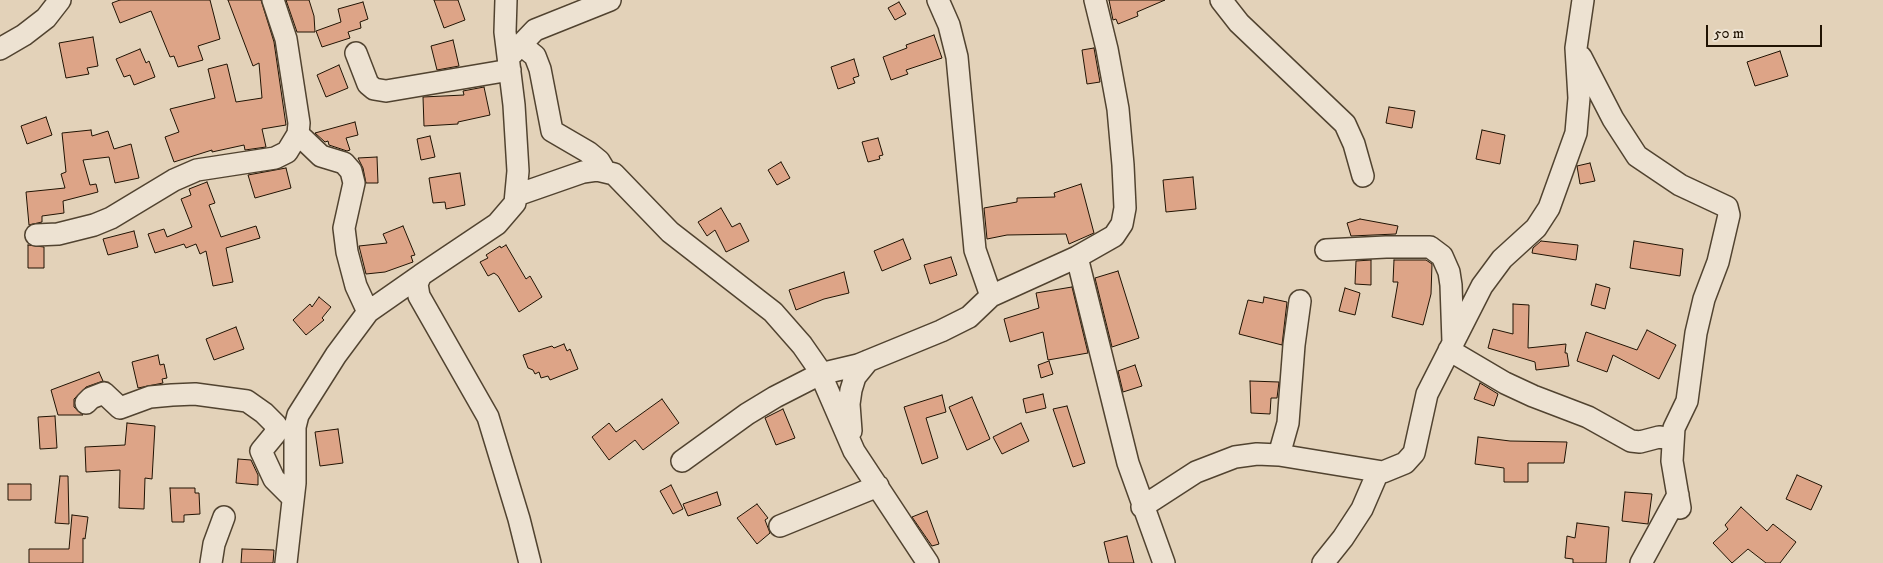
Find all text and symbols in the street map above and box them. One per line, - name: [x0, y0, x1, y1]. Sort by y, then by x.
- scale bar: [1708, 15, 1824, 47]
- text: 50 m: [1714, 24, 1744, 43]

